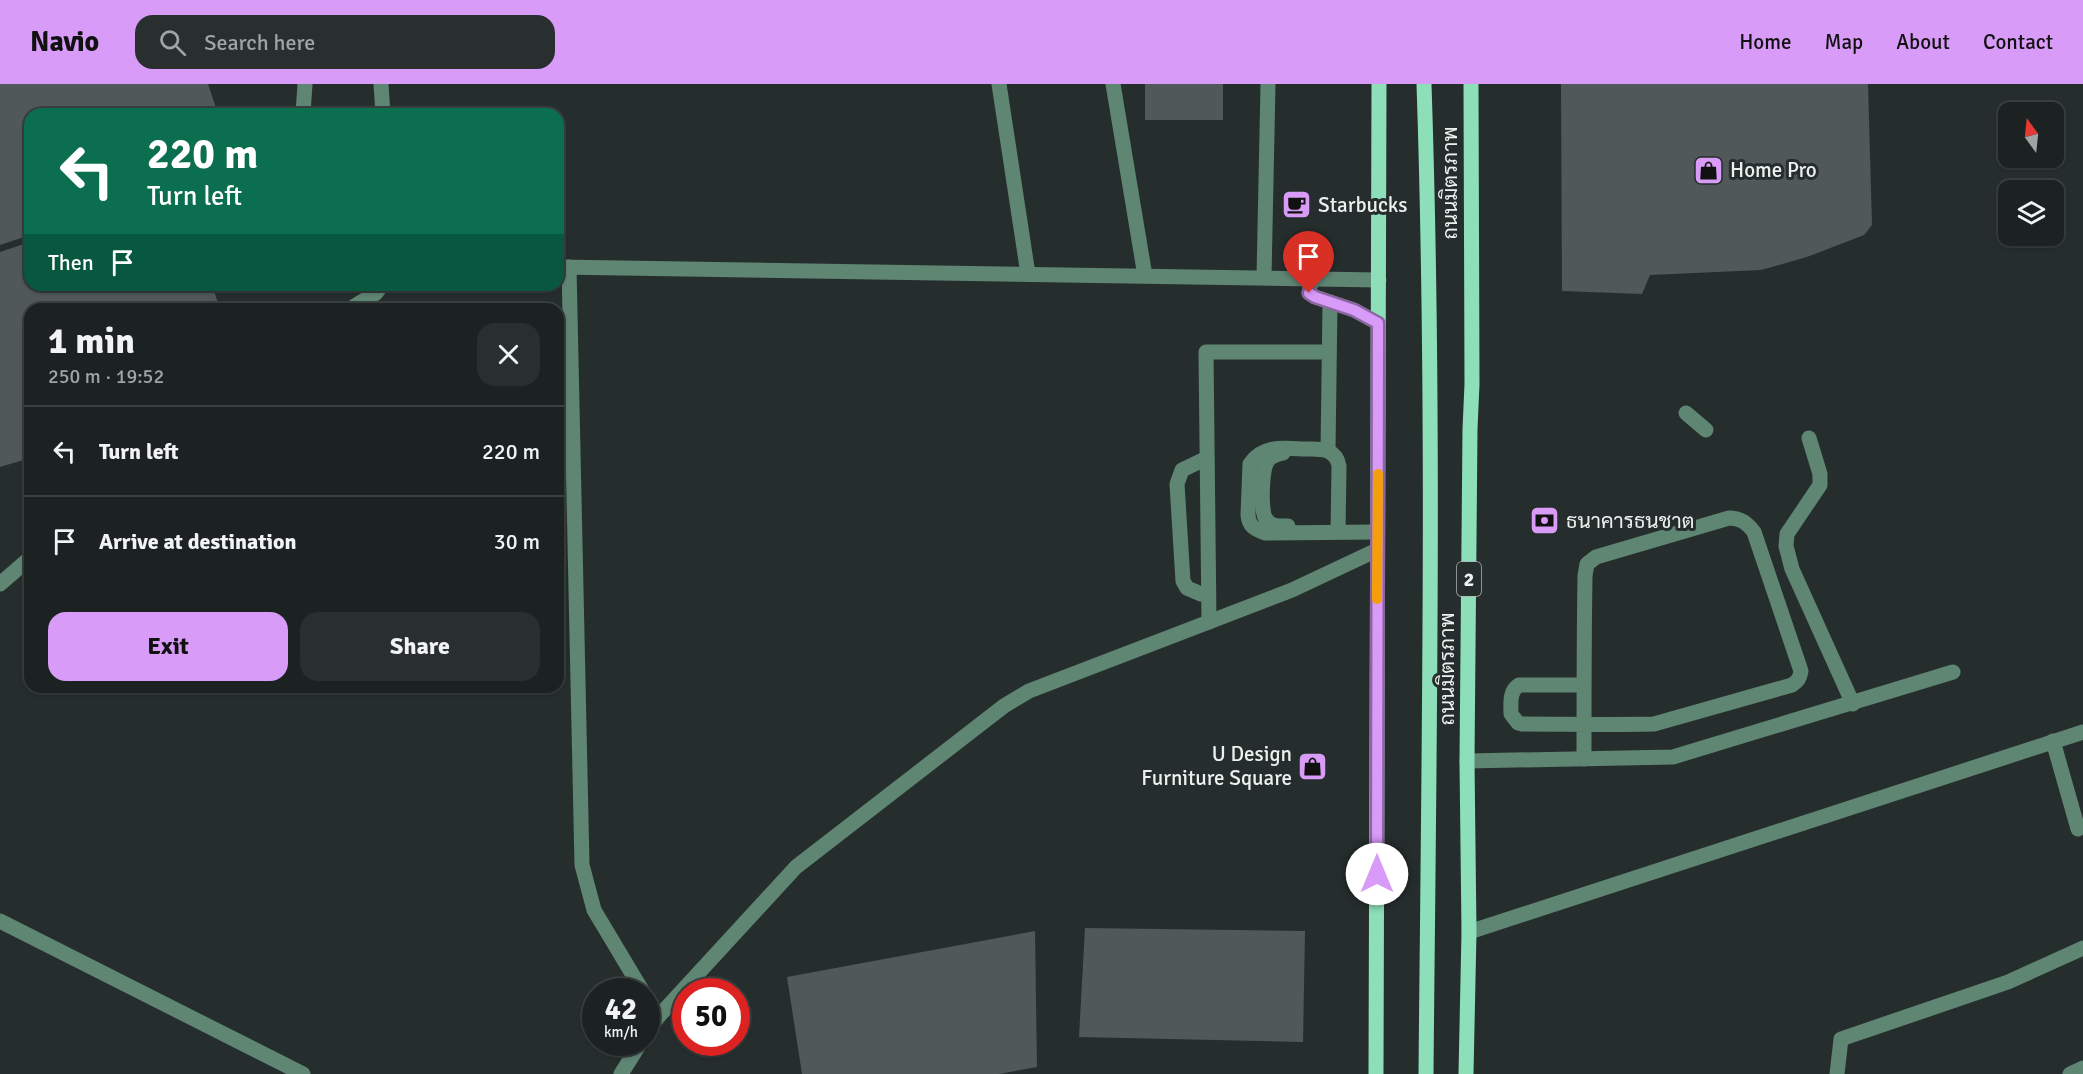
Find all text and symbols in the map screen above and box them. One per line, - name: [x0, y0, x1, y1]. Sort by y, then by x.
- search box: [135, 15, 555, 69]
- text: Navio: [30, 25, 99, 59]
- icon: search: [156, 26, 189, 59]
- text: Search here: [204, 29, 315, 56]
- text: Home: [1739, 29, 1792, 55]
- text: Map: [1825, 29, 1863, 55]
- text: About: [1896, 29, 1950, 55]
- text: Contact: [1983, 29, 2053, 55]
- north arrow: [1998, 102, 2064, 168]
- map controls: [1998, 102, 2064, 246]
- street label: ถนนมิตรภาพ: [1437, 126, 1463, 240]
- text: 220 m: [147, 129, 258, 180]
- icon: left: [48, 132, 126, 210]
- shop icon: Home Pro: [1693, 154, 1725, 186]
- place label: Home Pro: [1730, 157, 1817, 183]
- text: Turn left: [147, 180, 242, 213]
- button: layers: [1998, 180, 2064, 246]
- cafe icon: Starbucks: [1281, 189, 1313, 221]
- place label: Starbucks: [1318, 192, 1408, 218]
- pin: [1283, 231, 1334, 293]
- icon: arrive: [1292, 240, 1325, 273]
- icon: arrive: [106, 246, 139, 279]
- text: Then: [48, 249, 94, 276]
- text: 1 min: [48, 319, 135, 364]
- button: close: [477, 323, 540, 386]
- text: 250 m · 19:52: [48, 364, 164, 389]
- icon: left: [48, 435, 81, 468]
- text: Turn left: [99, 438, 179, 465]
- text: 220 m: [482, 438, 540, 465]
- bank icon: ธนาคารธนชาต: [1529, 505, 1561, 537]
- place label: ธนาคารธนชาต: [1566, 508, 1694, 534]
- icon: arrive: [48, 525, 81, 558]
- text: Arrive at destination: [99, 528, 296, 555]
- text: 30 m: [494, 528, 540, 555]
- road number: 2: [1457, 562, 1481, 596]
- button: Exit: [48, 612, 288, 681]
- button: Share: [300, 612, 540, 681]
- street label: ถนนมิตรภาพ: [1434, 612, 1460, 726]
- place label: U Design Furniture Square: [1141, 741, 1292, 791]
- shop icon: U Design Furniture Square: [1297, 750, 1329, 782]
- position arrow: [1345, 842, 1409, 906]
- speed limit sign: 50: [672, 978, 750, 1056]
- text: 42: [605, 991, 637, 1028]
- text: km/h: [604, 1023, 638, 1041]

